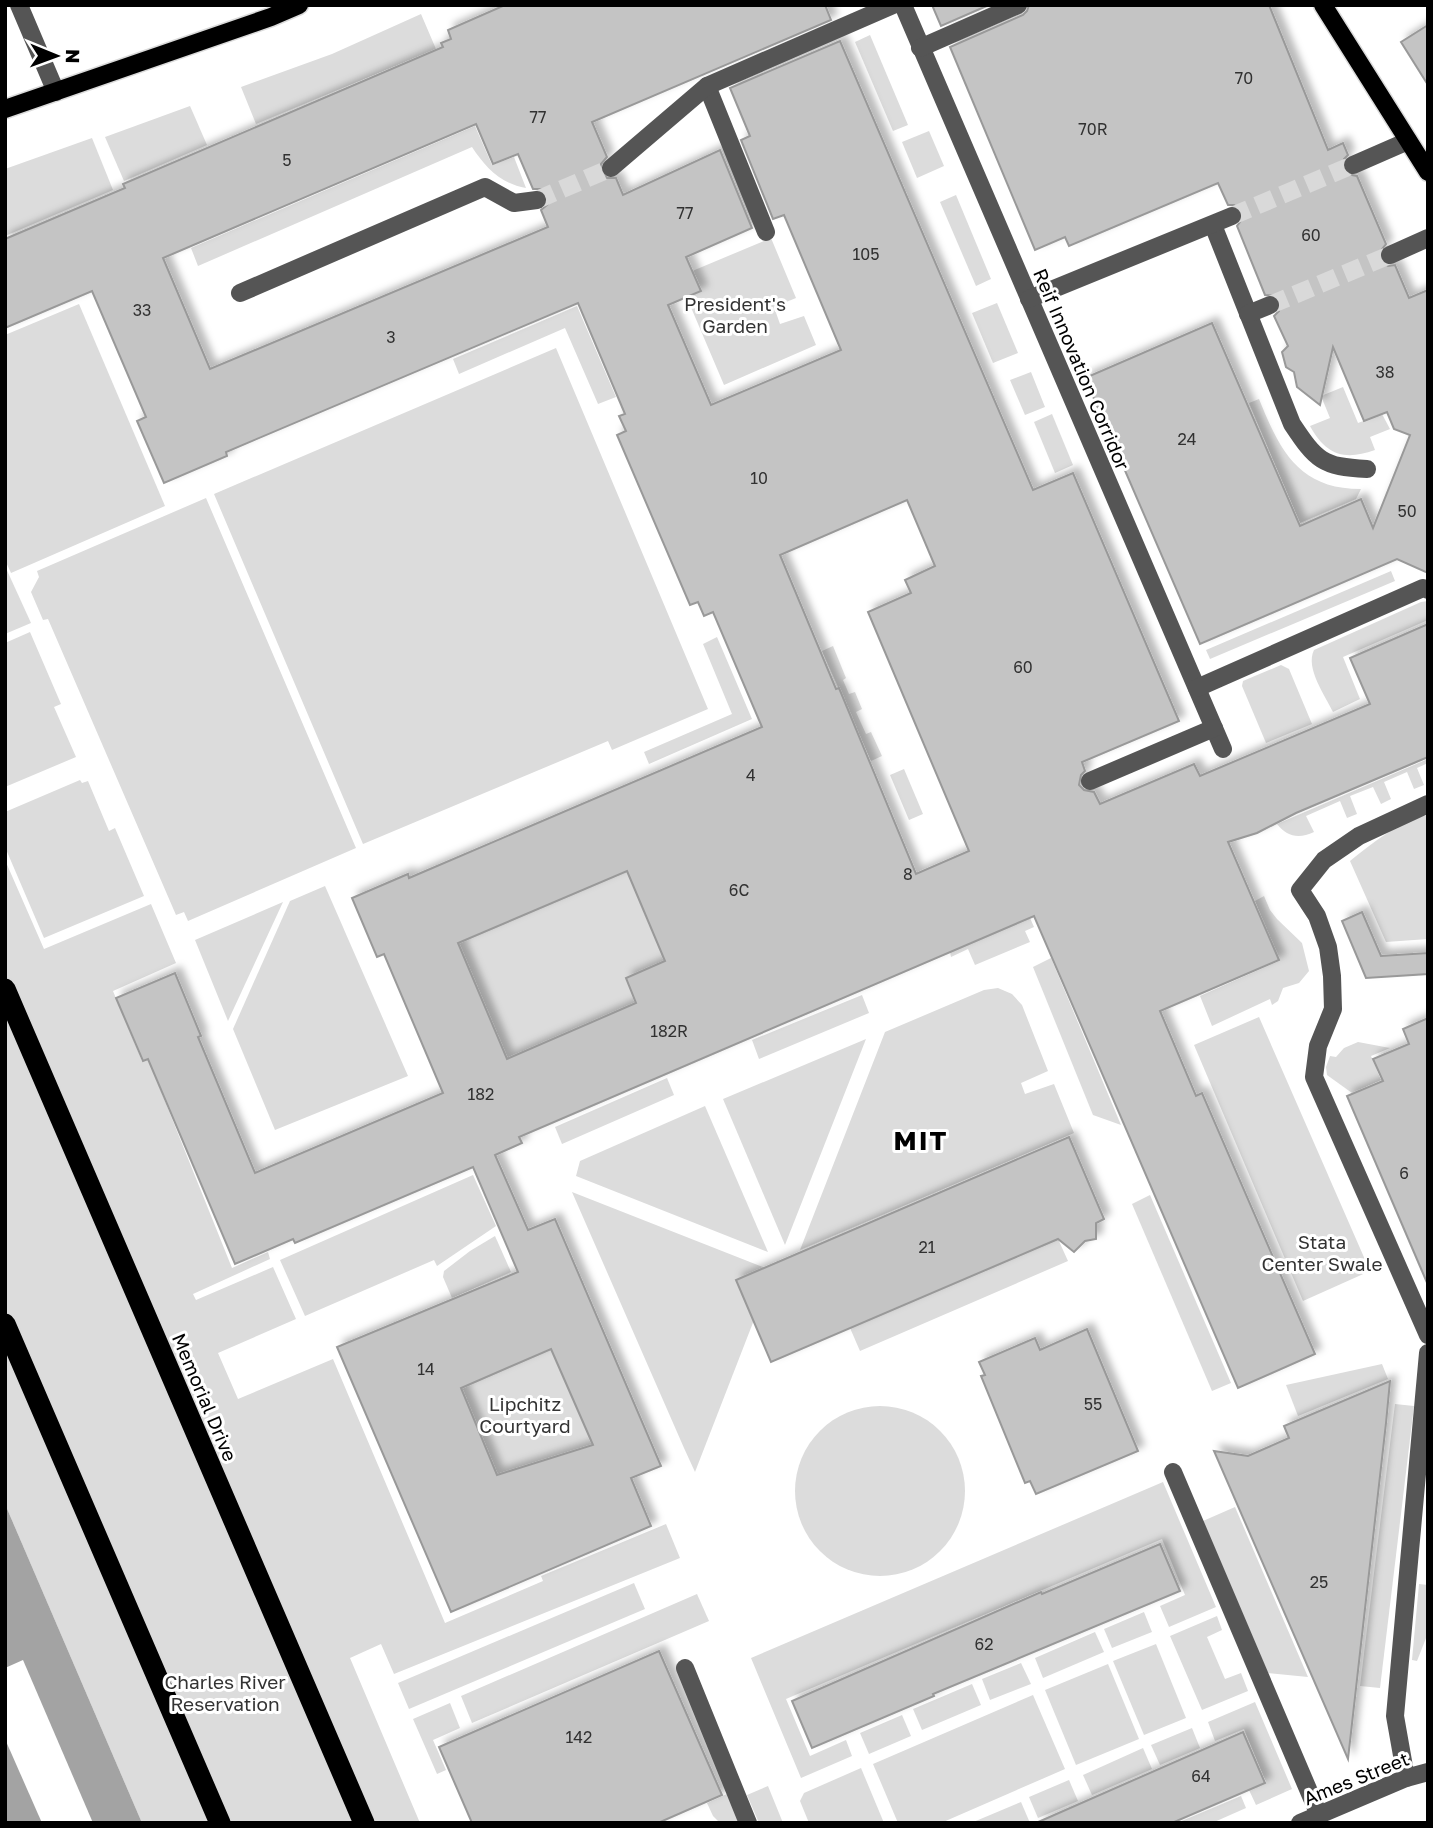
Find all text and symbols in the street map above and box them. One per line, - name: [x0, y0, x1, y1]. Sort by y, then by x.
- north arrow: [21, 21, 91, 91]
- text: N: [62, 49, 85, 64]
- house number: 70: [1235, 68, 1253, 88]
- house number: 77: [530, 107, 546, 127]
- house number: 70R: [1078, 119, 1108, 139]
- house number: 5: [282, 150, 292, 170]
- house number: 77: [677, 203, 693, 223]
- house number: 60: [1301, 225, 1321, 245]
- house number: 105: [853, 244, 879, 264]
- street label: Reif Innovation Corridor: [1029, 265, 1135, 474]
- park label: President's Garden: [684, 292, 786, 337]
- house number: 33: [133, 300, 151, 320]
- house number: 3: [386, 327, 396, 347]
- house number: 38: [1375, 362, 1395, 382]
- house number: 24: [1177, 429, 1197, 449]
- house number: 10: [750, 468, 768, 488]
- house number: 50: [1397, 501, 1417, 521]
- house number: 60: [1013, 657, 1033, 677]
- house number: 4: [746, 765, 756, 785]
- house number: 8: [903, 864, 913, 884]
- house number: 6C: [729, 880, 749, 900]
- house number: 182R: [650, 1021, 688, 1041]
- house number: 182: [468, 1084, 494, 1104]
- district label: MIT: [894, 1125, 948, 1156]
- house number: 6: [1399, 1163, 1409, 1183]
- park label: Stata Center Swale: [1262, 1230, 1382, 1275]
- house number: 21: [918, 1237, 936, 1257]
- street label: Memorial Drive: [168, 1330, 242, 1464]
- house number: 14: [417, 1359, 435, 1379]
- park label: Lipchitz Courtyard: [479, 1392, 571, 1437]
- house number: 55: [1084, 1394, 1102, 1414]
- house number: 25: [1310, 1572, 1328, 1592]
- house number: 62: [975, 1634, 993, 1654]
- park label: Charles River Reservation: [164, 1670, 286, 1715]
- house number: 142: [566, 1727, 592, 1747]
- street label: Ames Street: [1300, 1746, 1412, 1810]
- house number: 64: [1191, 1766, 1211, 1786]

